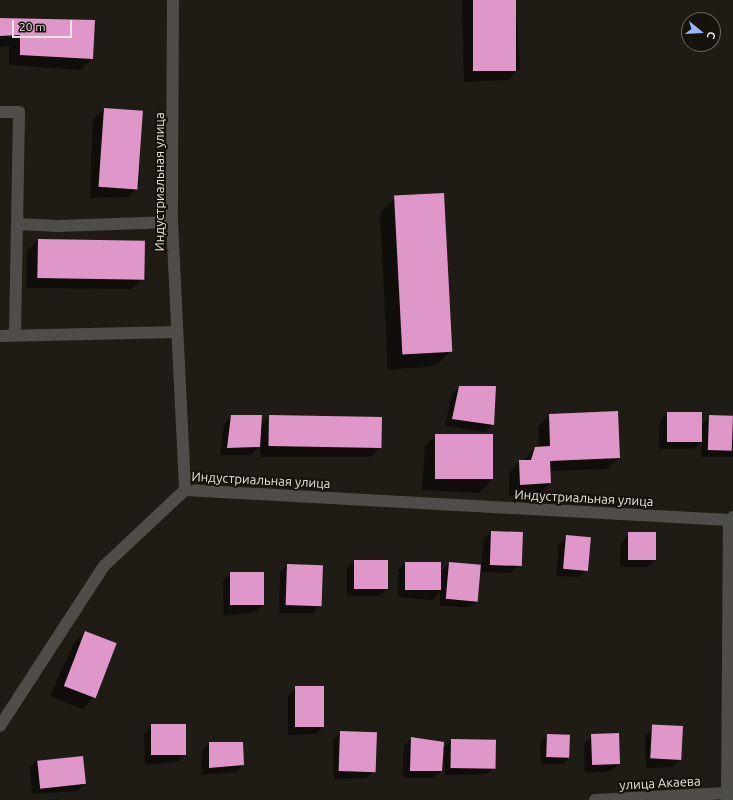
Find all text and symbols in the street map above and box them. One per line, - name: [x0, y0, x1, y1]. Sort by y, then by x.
- scale bar: [14, 12, 74, 38]
- north arrow: [681, 12, 721, 52]
- text: 20 m: [19, 20, 46, 33]
- text: С: [705, 30, 718, 41]
- street label: Индустриальная улица: [151, 112, 167, 252]
- street label: Индустриальная улица: [191, 469, 331, 491]
- street label: Индустриальная улица: [514, 487, 654, 509]
- street label: улица Акаева: [619, 773, 701, 793]

